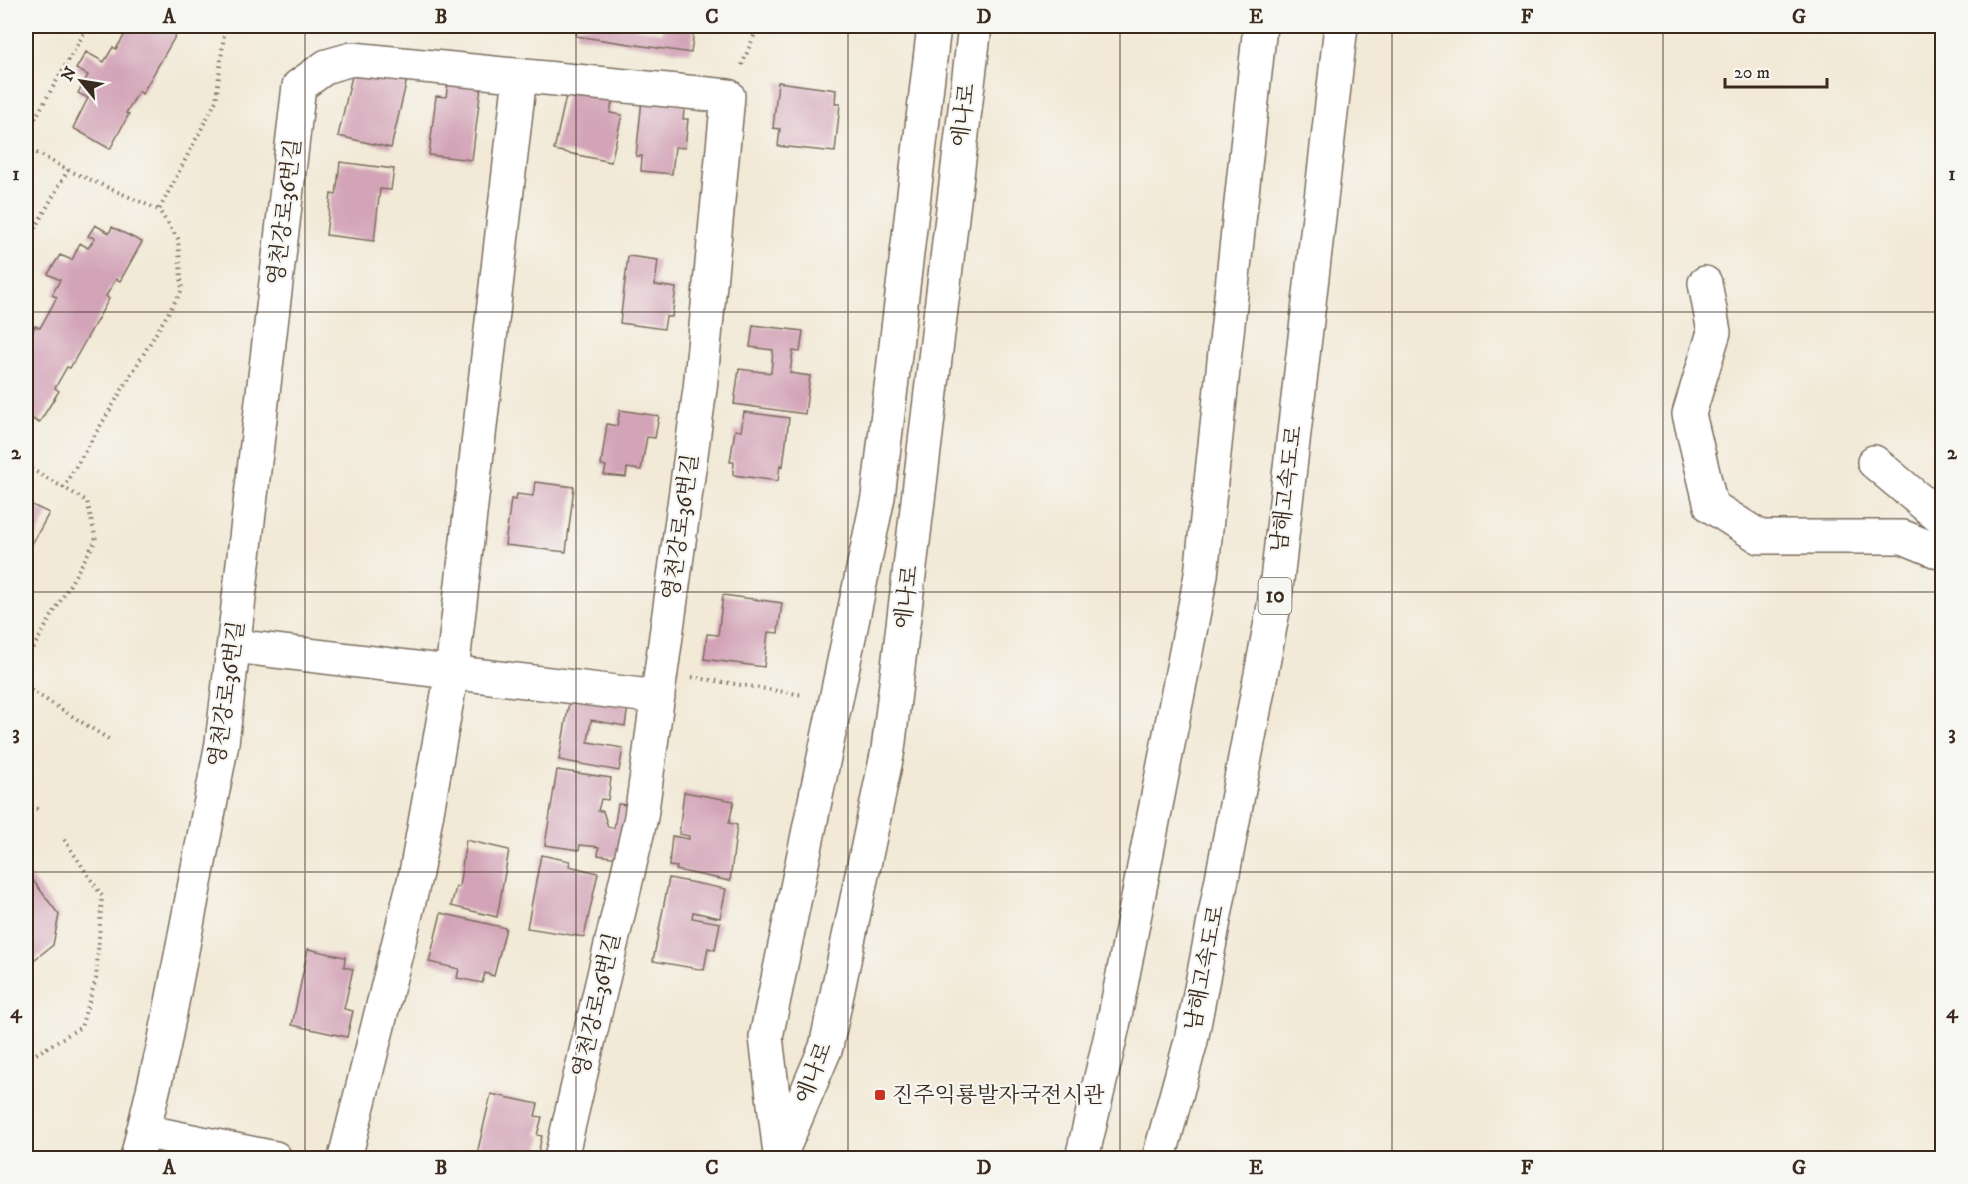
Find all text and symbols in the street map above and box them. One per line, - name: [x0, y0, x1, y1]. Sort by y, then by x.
- text: A: [162, 5, 177, 30]
- text: B: [435, 5, 447, 30]
- text: C: [705, 5, 719, 30]
- text: D: [977, 5, 992, 30]
- text: E: [1249, 5, 1263, 30]
- text: F: [1521, 5, 1534, 30]
- text: G: [1792, 5, 1806, 30]
- north arrow: [51, 51, 111, 111]
- scale bar: [1725, 51, 1827, 89]
- text: 20 m: [1734, 62, 1770, 84]
- text: N: [57, 63, 81, 85]
- street label: 에나로: [947, 82, 981, 148]
- street label: 영천강로36번길: [263, 137, 307, 287]
- text: 1: [12, 162, 20, 187]
- text: 1: [1948, 162, 1956, 187]
- street label: 남해고속도로: [1266, 424, 1308, 554]
- text: 2: [11, 441, 22, 466]
- text: 2: [1947, 441, 1958, 466]
- street label: 영천강로36번길: [657, 452, 705, 602]
- street label: 에나로: [890, 564, 924, 630]
- road number: 10: [1258, 578, 1292, 614]
- street label: 영천강로36번길: [203, 619, 251, 769]
- text: 3: [12, 721, 20, 746]
- text: 3: [1948, 721, 1956, 746]
- street label: 남해고속도로: [1180, 903, 1230, 1033]
- street label: 영천강로36번길: [567, 930, 627, 1080]
- text: 4: [10, 1000, 23, 1025]
- text: 4: [1946, 1000, 1959, 1025]
- street label: 에나로: [790, 1038, 838, 1108]
- place label: 진주익룡발자국전시관: [892, 1082, 1105, 1109]
- marker: 진주익룡발자국전시관: [873, 1088, 887, 1102]
- text: A: [162, 1156, 177, 1181]
- text: B: [435, 1156, 447, 1181]
- text: C: [705, 1156, 719, 1181]
- text: D: [977, 1156, 992, 1181]
- text: E: [1249, 1156, 1263, 1181]
- text: F: [1521, 1156, 1534, 1181]
- text: G: [1792, 1156, 1806, 1181]

